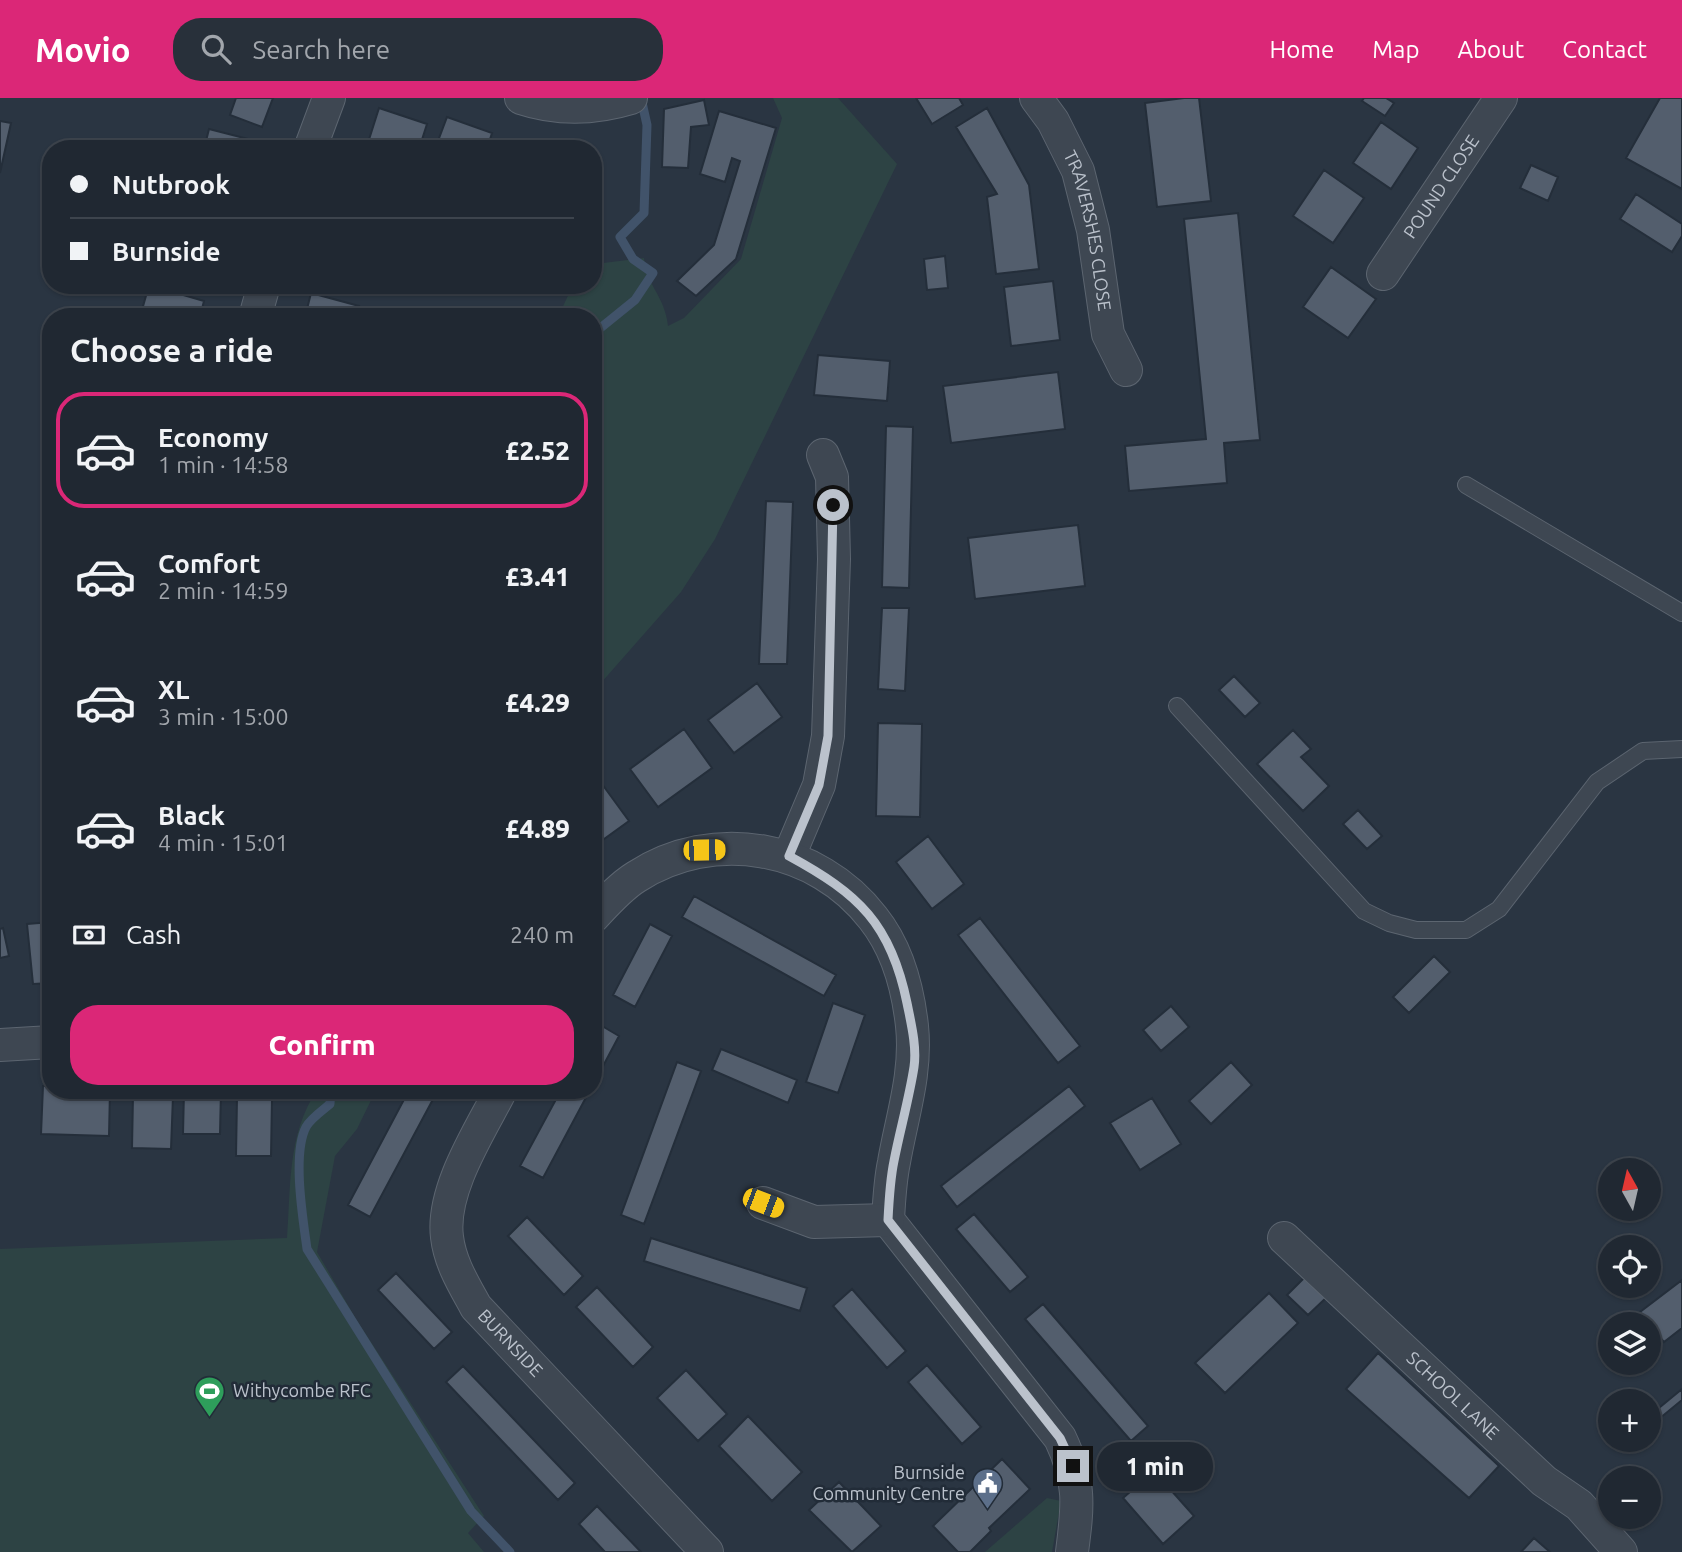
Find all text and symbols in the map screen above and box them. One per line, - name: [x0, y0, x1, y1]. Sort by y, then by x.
- search box: [173, 18, 663, 81]
- icon: search: [197, 30, 235, 68]
- text: Movio: [35, 31, 131, 68]
- text: Search here: [253, 35, 390, 64]
- text: Home: [1269, 36, 1334, 63]
- text: Map: [1372, 36, 1419, 63]
- text: About: [1457, 36, 1524, 63]
- text: Contact: [1562, 36, 1647, 63]
- street label: POUND CLOSE: [1399, 131, 1482, 242]
- street label: TRAVERSHES CLOSE: [1060, 147, 1116, 312]
- text: Nutbrook: [112, 170, 230, 199]
- text: Burnside: [112, 237, 220, 266]
- text: Choose a ride: [70, 332, 273, 368]
- icon: car: [74, 419, 137, 482]
- text: Economy: [158, 423, 268, 452]
- text: £2.52: [505, 436, 570, 465]
- text: 1 min · 14:58: [158, 452, 289, 477]
- route start: [817, 489, 849, 521]
- icon: car: [74, 545, 137, 608]
- text: Comfort: [158, 549, 261, 578]
- text: £3.41: [505, 562, 570, 591]
- text: 2 min · 14:59: [158, 578, 289, 603]
- icon: car: [74, 671, 137, 734]
- text: XL: [158, 675, 189, 704]
- text: £4.29: [505, 688, 570, 717]
- text: 3 min · 15:00: [158, 704, 289, 729]
- icon: car: [74, 797, 137, 860]
- text: Black: [158, 801, 225, 830]
- text: £4.89: [505, 814, 570, 843]
- text: 4 min · 15:01: [158, 830, 289, 855]
- car: [683, 839, 726, 861]
- icon: cash: [70, 916, 108, 954]
- text: Cash: [126, 920, 181, 949]
- text: 240 m: [510, 922, 574, 947]
- button: Confirm: [70, 1005, 574, 1085]
- north arrow: [1598, 1158, 1661, 1222]
- map controls: [1598, 1158, 1661, 1529]
- car: [740, 1186, 787, 1220]
- button: locate: [1598, 1235, 1661, 1298]
- street label: BURNSIDE: [475, 1305, 547, 1380]
- button: layers: [1598, 1312, 1661, 1375]
- street label: SCHOOL LANE: [1403, 1347, 1504, 1443]
- sports icon: Withycombe RFC: [193, 1374, 227, 1418]
- place label: Withycombe RFC: [233, 1380, 371, 1400]
- button: +: [1598, 1389, 1661, 1452]
- callout: 1 min: [1098, 1442, 1213, 1490]
- route end: [1057, 1450, 1089, 1482]
- text: 1 min: [1126, 1454, 1184, 1479]
- place label: Burnside Community Centre: [813, 1462, 965, 1503]
- public building icon: Burnside Community Centre: [971, 1466, 1005, 1510]
- button: −: [1598, 1466, 1661, 1529]

